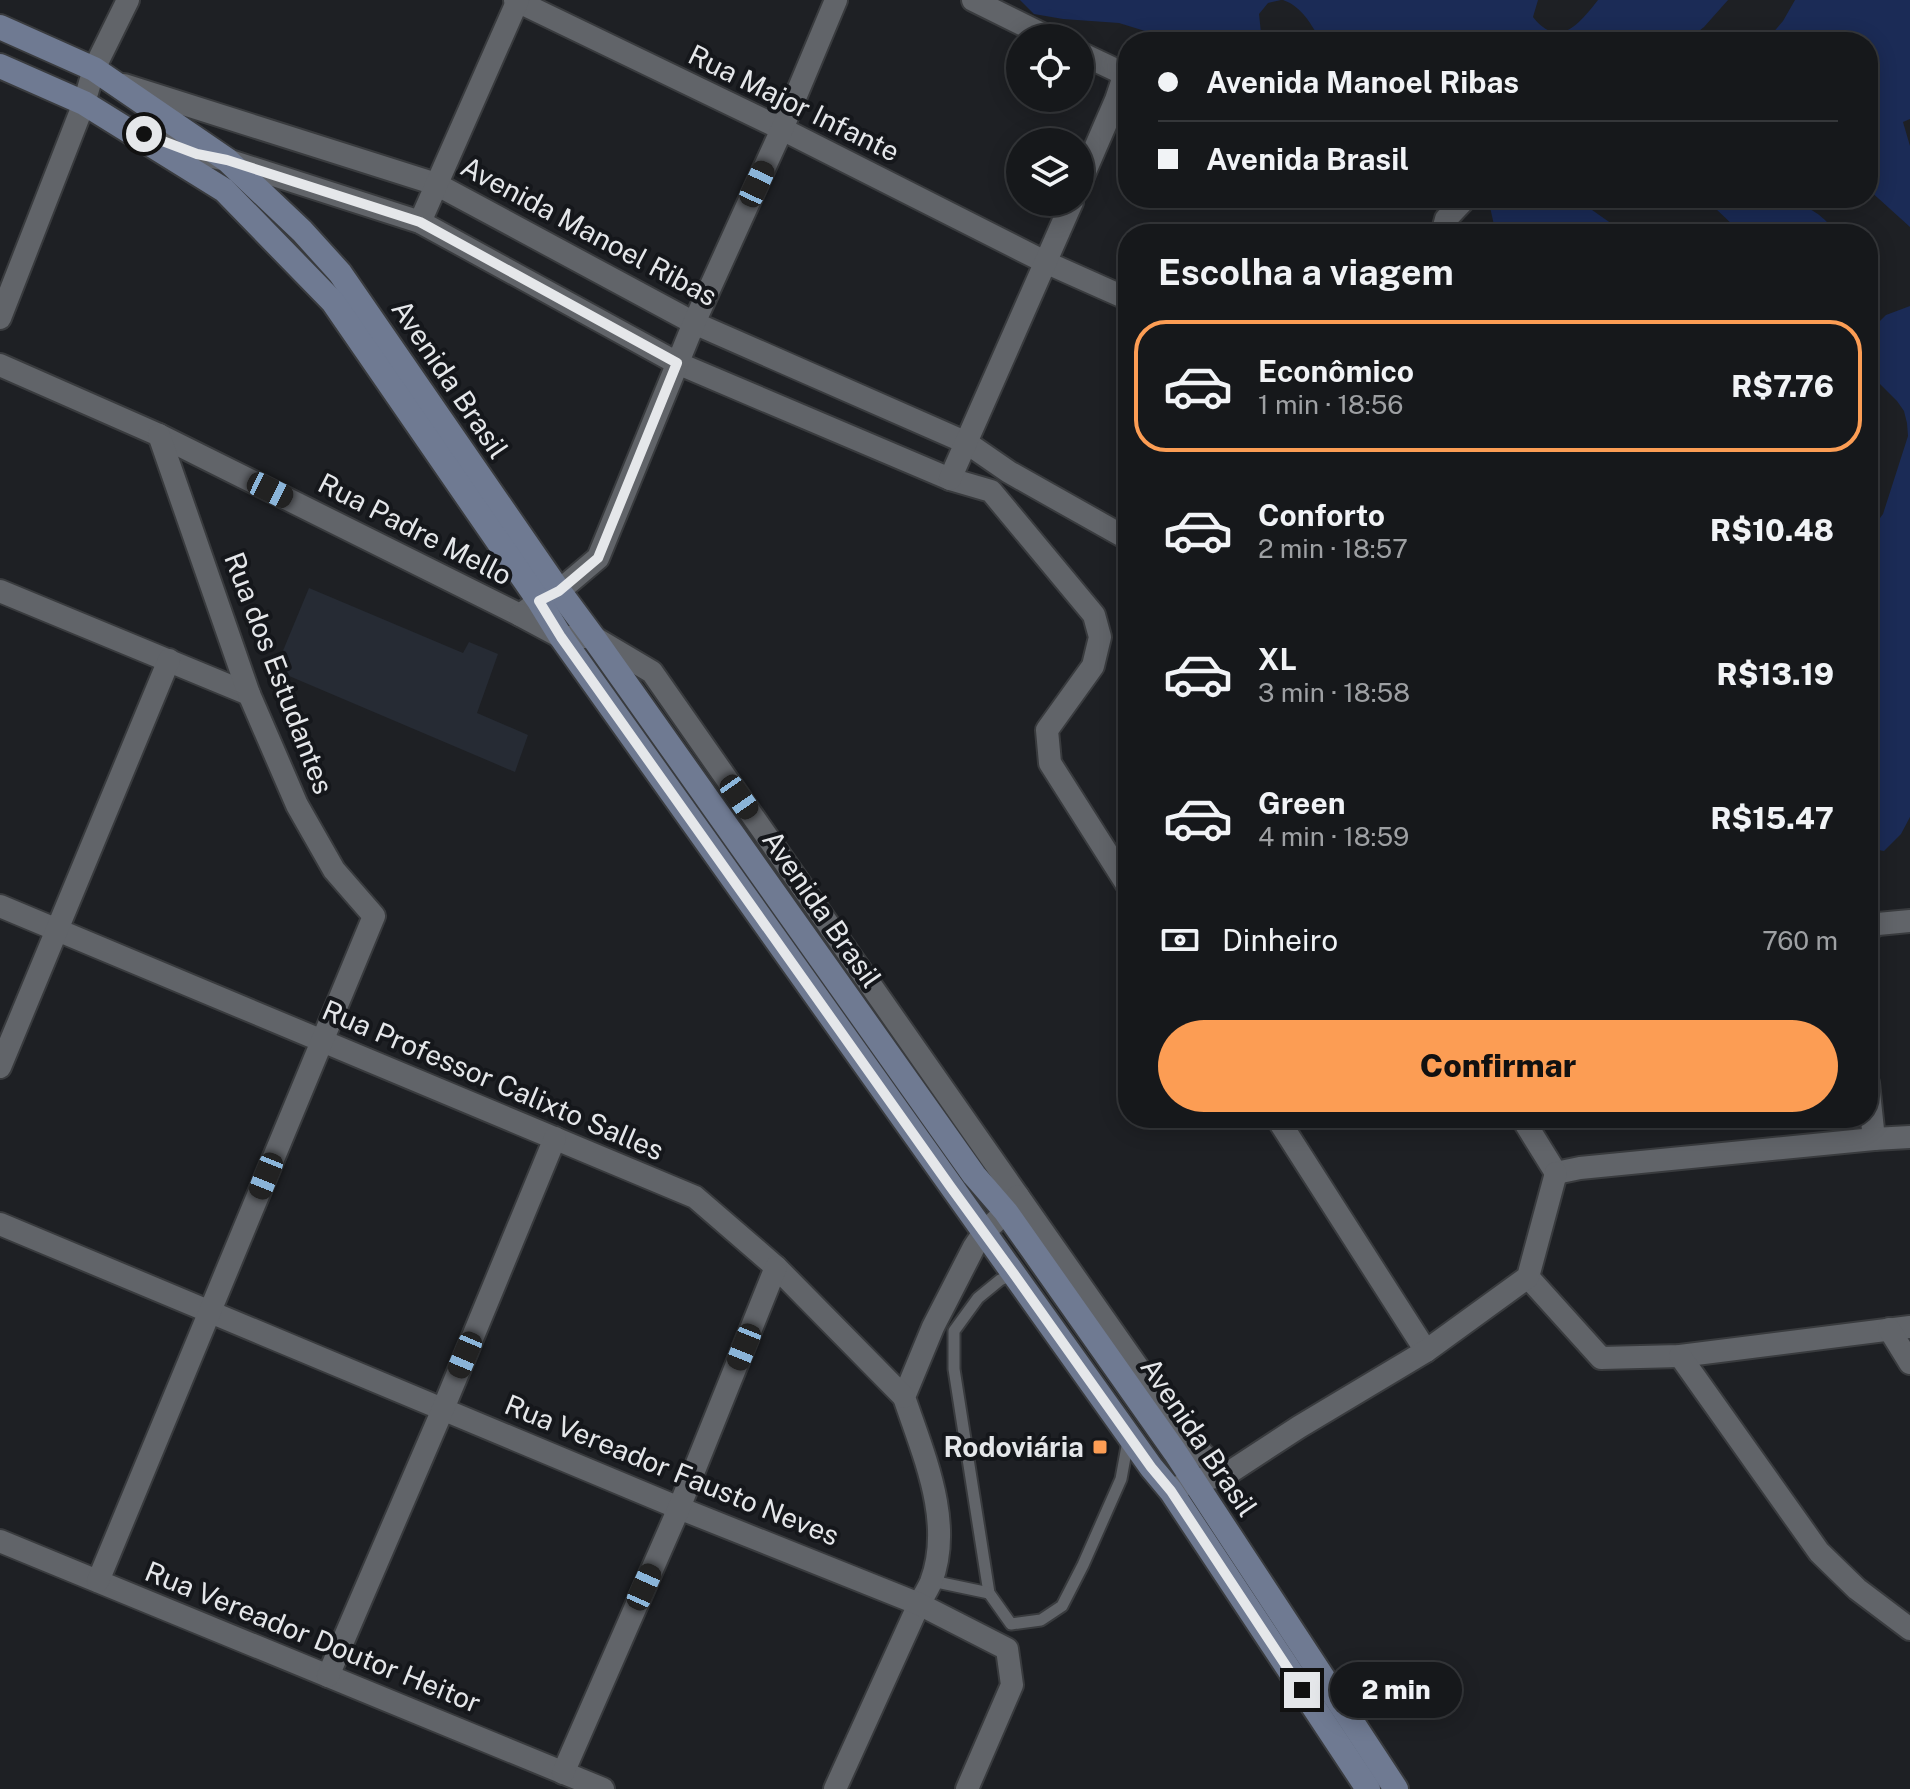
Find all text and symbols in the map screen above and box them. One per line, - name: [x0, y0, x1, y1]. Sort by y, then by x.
- map controls: [1006, 24, 1094, 216]
- button: locate: [1006, 24, 1094, 112]
- street label: Rua Major Infante: [683, 37, 905, 168]
- text: Avenida Manoel Ribas: [1206, 64, 1519, 100]
- route start: [126, 116, 162, 152]
- button: layers: [1006, 128, 1094, 216]
- text: Avenida Brasil: [1206, 141, 1409, 177]
- street label: Avenida Manoel Ribas: [456, 149, 723, 312]
- car: [736, 157, 778, 211]
- text: Escolha a viagem: [1158, 251, 1454, 293]
- street label: Avenida Brasil: [385, 293, 516, 464]
- icon: car: [1162, 350, 1234, 422]
- text: Econômico: [1258, 353, 1414, 389]
- text: R$7.76: [1731, 368, 1834, 404]
- text: 1 min · 18:56: [1258, 389, 1404, 420]
- street label: Rua Padre Mello: [313, 466, 517, 591]
- car: [243, 469, 297, 511]
- icon: car: [1162, 494, 1234, 566]
- text: Conforto: [1258, 497, 1385, 533]
- text: R$10.48: [1710, 512, 1834, 548]
- text: 2 min · 18:57: [1258, 533, 1408, 564]
- street label: Rua dos Estudantes: [218, 547, 341, 798]
- icon: car: [1162, 638, 1234, 710]
- text: XL: [1258, 641, 1297, 677]
- text: R$13.19: [1717, 656, 1834, 692]
- text: 3 min · 18:58: [1258, 677, 1410, 708]
- car: [715, 770, 763, 824]
- icon: car: [1162, 782, 1234, 854]
- text: Green: [1258, 785, 1345, 821]
- text: R$15.47: [1710, 800, 1834, 836]
- text: 4 min · 18:59: [1258, 821, 1409, 852]
- street label: Avenida Brasil: [756, 824, 889, 994]
- icon: cash: [1158, 918, 1202, 962]
- text: Dinheiro: [1222, 922, 1338, 958]
- text: 760 m: [1762, 925, 1838, 956]
- street label: Rua Professor Calixto Salles: [318, 993, 669, 1167]
- button: Confirmar: [1158, 1020, 1838, 1112]
- car: [246, 1149, 286, 1203]
- car: [724, 1320, 764, 1374]
- car: [445, 1328, 485, 1382]
- street label: Avenida Brasil: [1134, 1351, 1265, 1522]
- street label: Rua Vereador Fausto Neves: [500, 1387, 844, 1552]
- place label: Rodoviária: [943, 1430, 1084, 1463]
- marker: Rodoviária: [1091, 1438, 1109, 1456]
- street label: Rua Vereador Doutor Heitor: [141, 1554, 486, 1719]
- car: [623, 1560, 665, 1614]
- callout: 2 min: [1330, 1662, 1462, 1718]
- route end: [1284, 1672, 1320, 1708]
- text: 2 min: [1361, 1674, 1431, 1705]

